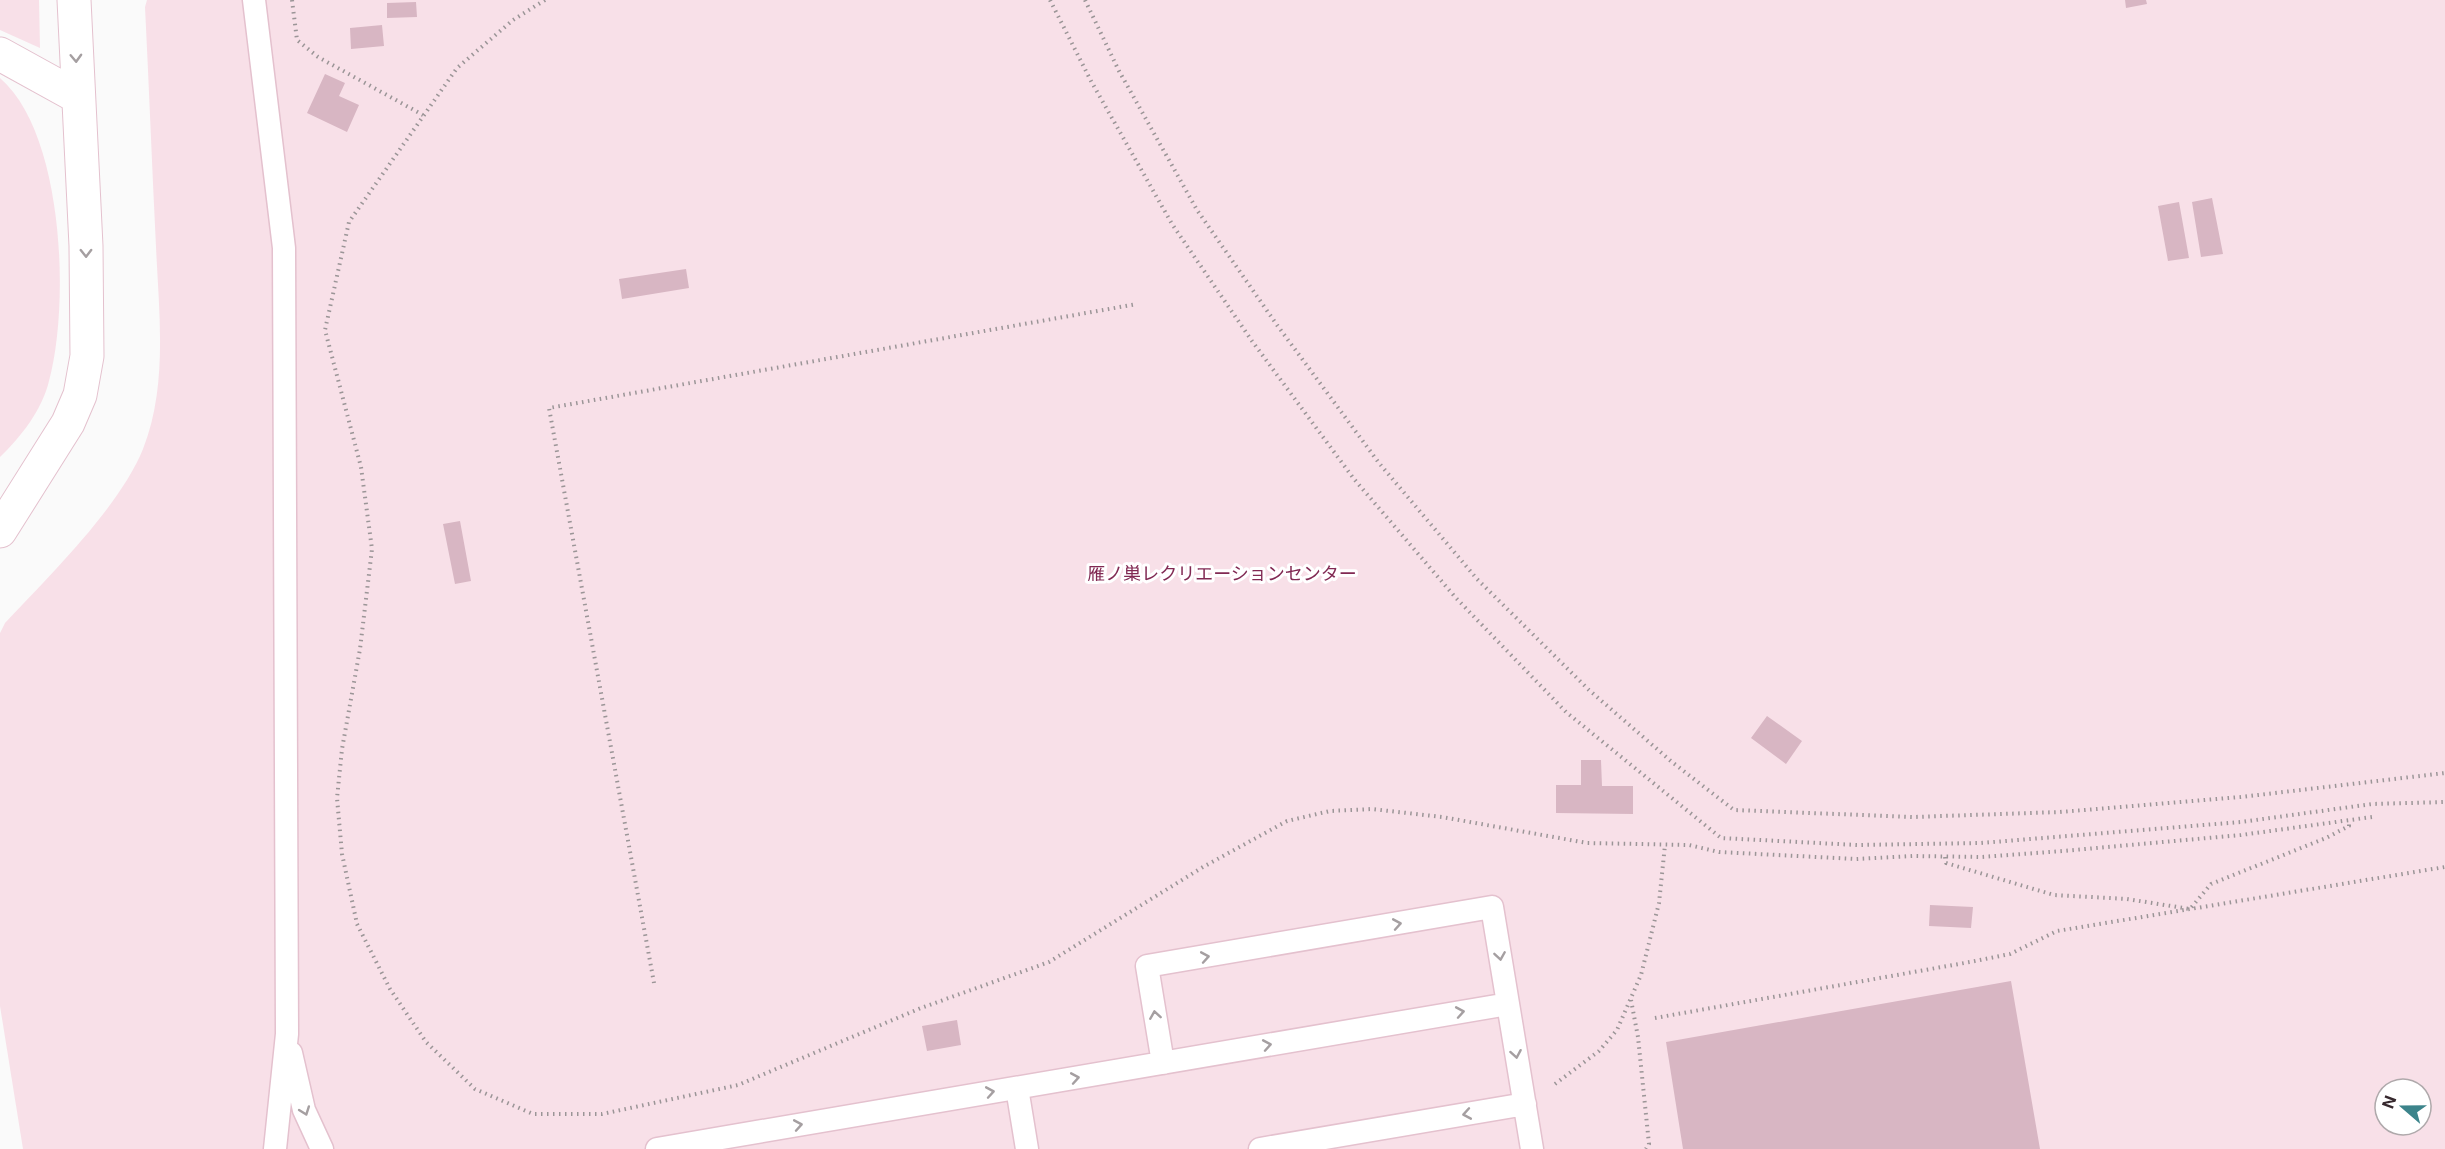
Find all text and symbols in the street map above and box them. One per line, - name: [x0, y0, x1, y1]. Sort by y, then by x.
- one-way arrow: [70, 54, 83, 63]
- one-way arrow: [80, 249, 93, 258]
- park label: 雁ノ巣レクリエーションセンター: [1087, 563, 1357, 584]
- one-way arrow: [1392, 918, 1402, 930]
- one-way arrow: [1493, 950, 1506, 960]
- one-way arrow: [1200, 951, 1209, 963]
- one-way arrow: [1454, 1006, 1464, 1019]
- one-way arrow: [1149, 1010, 1162, 1020]
- one-way arrow: [1262, 1039, 1272, 1052]
- one-way arrow: [1510, 1049, 1522, 1059]
- one-way arrow: [1070, 1072, 1080, 1085]
- north arrow: [2373, 1077, 2433, 1137]
- one-way arrow: [986, 1087, 995, 1099]
- text: N: [2377, 1093, 2400, 1111]
- one-way arrow: [298, 1105, 311, 1116]
- one-way arrow: [1462, 1107, 1472, 1119]
- one-way arrow: [793, 1119, 803, 1132]

